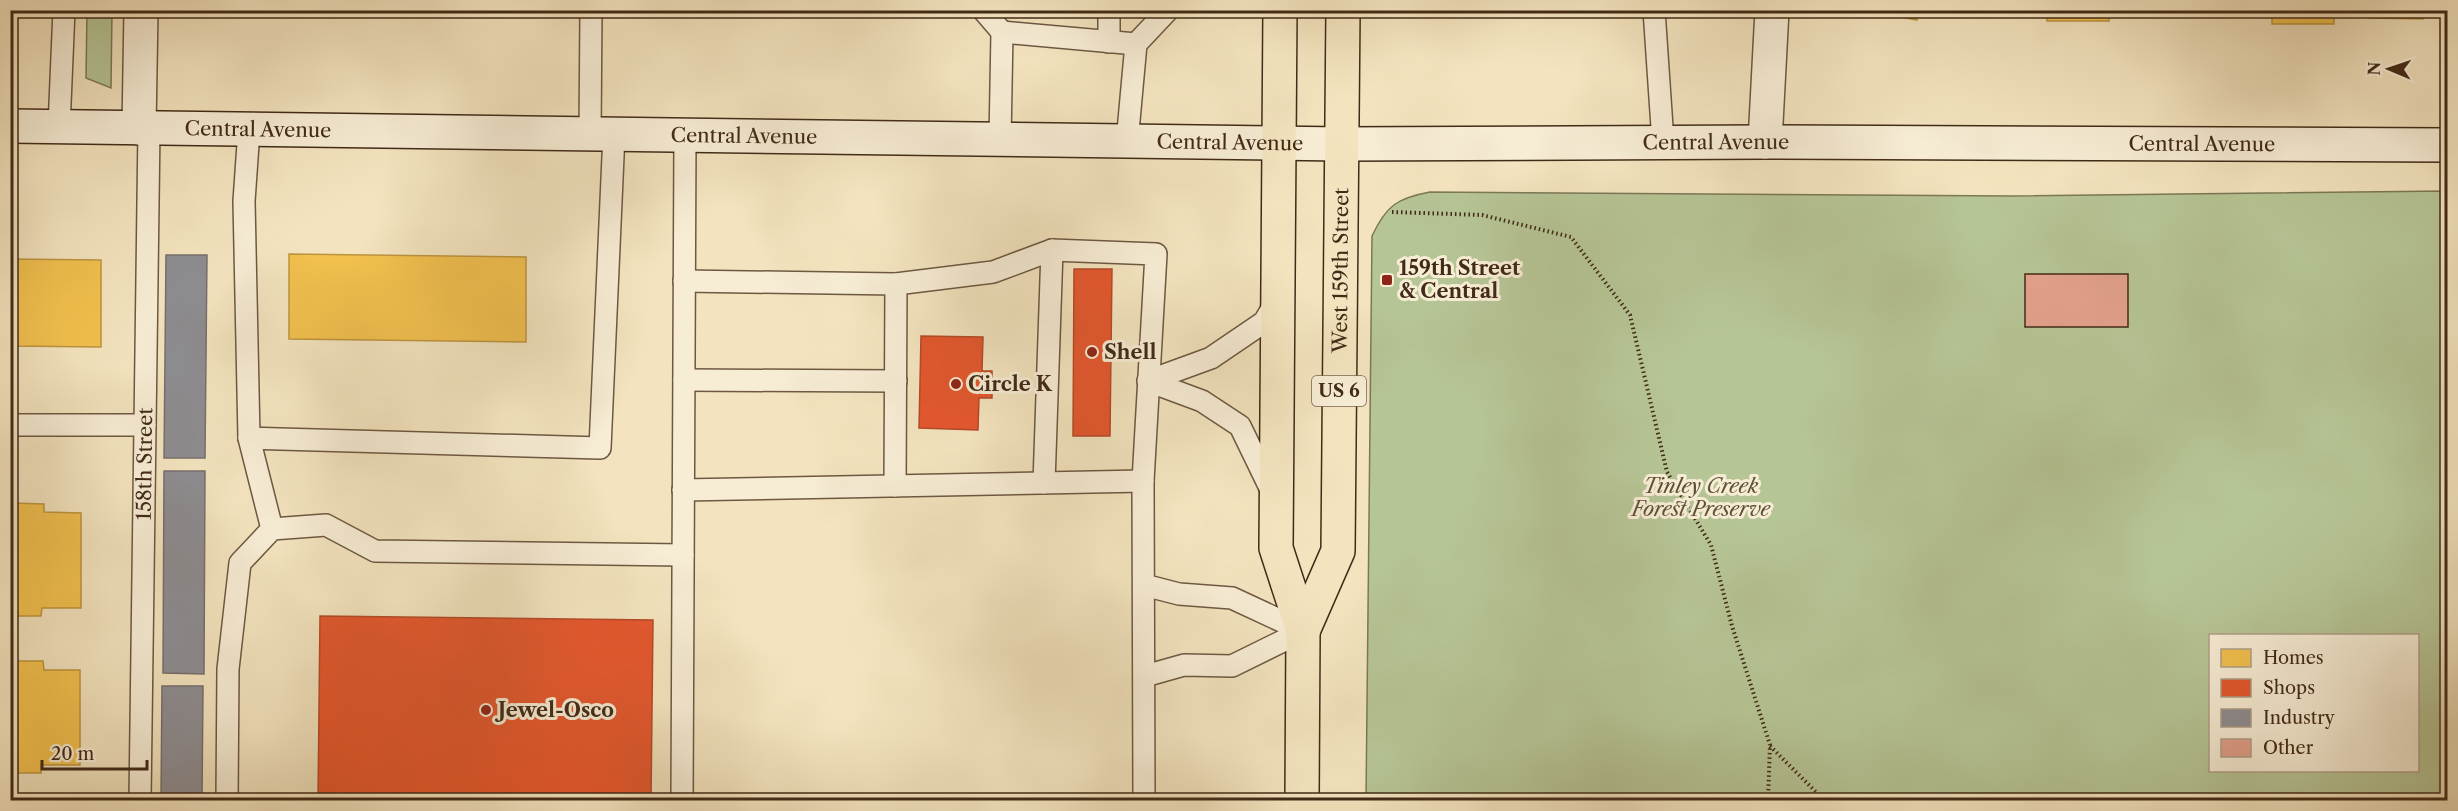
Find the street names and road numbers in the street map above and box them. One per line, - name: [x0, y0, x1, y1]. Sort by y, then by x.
- street label: Central Avenue: [184, 116, 332, 142]
- street label: Central Avenue: [670, 123, 817, 149]
- street label: Central Avenue: [1156, 129, 1303, 155]
- street label: Central Avenue: [1642, 130, 1789, 155]
- street label: Central Avenue: [2128, 132, 2275, 156]
- street label: West 159th Street: [1328, 188, 1353, 354]
- road number: US 6: [1312, 376, 1366, 406]
- street label: 158th Street: [132, 407, 157, 521]

